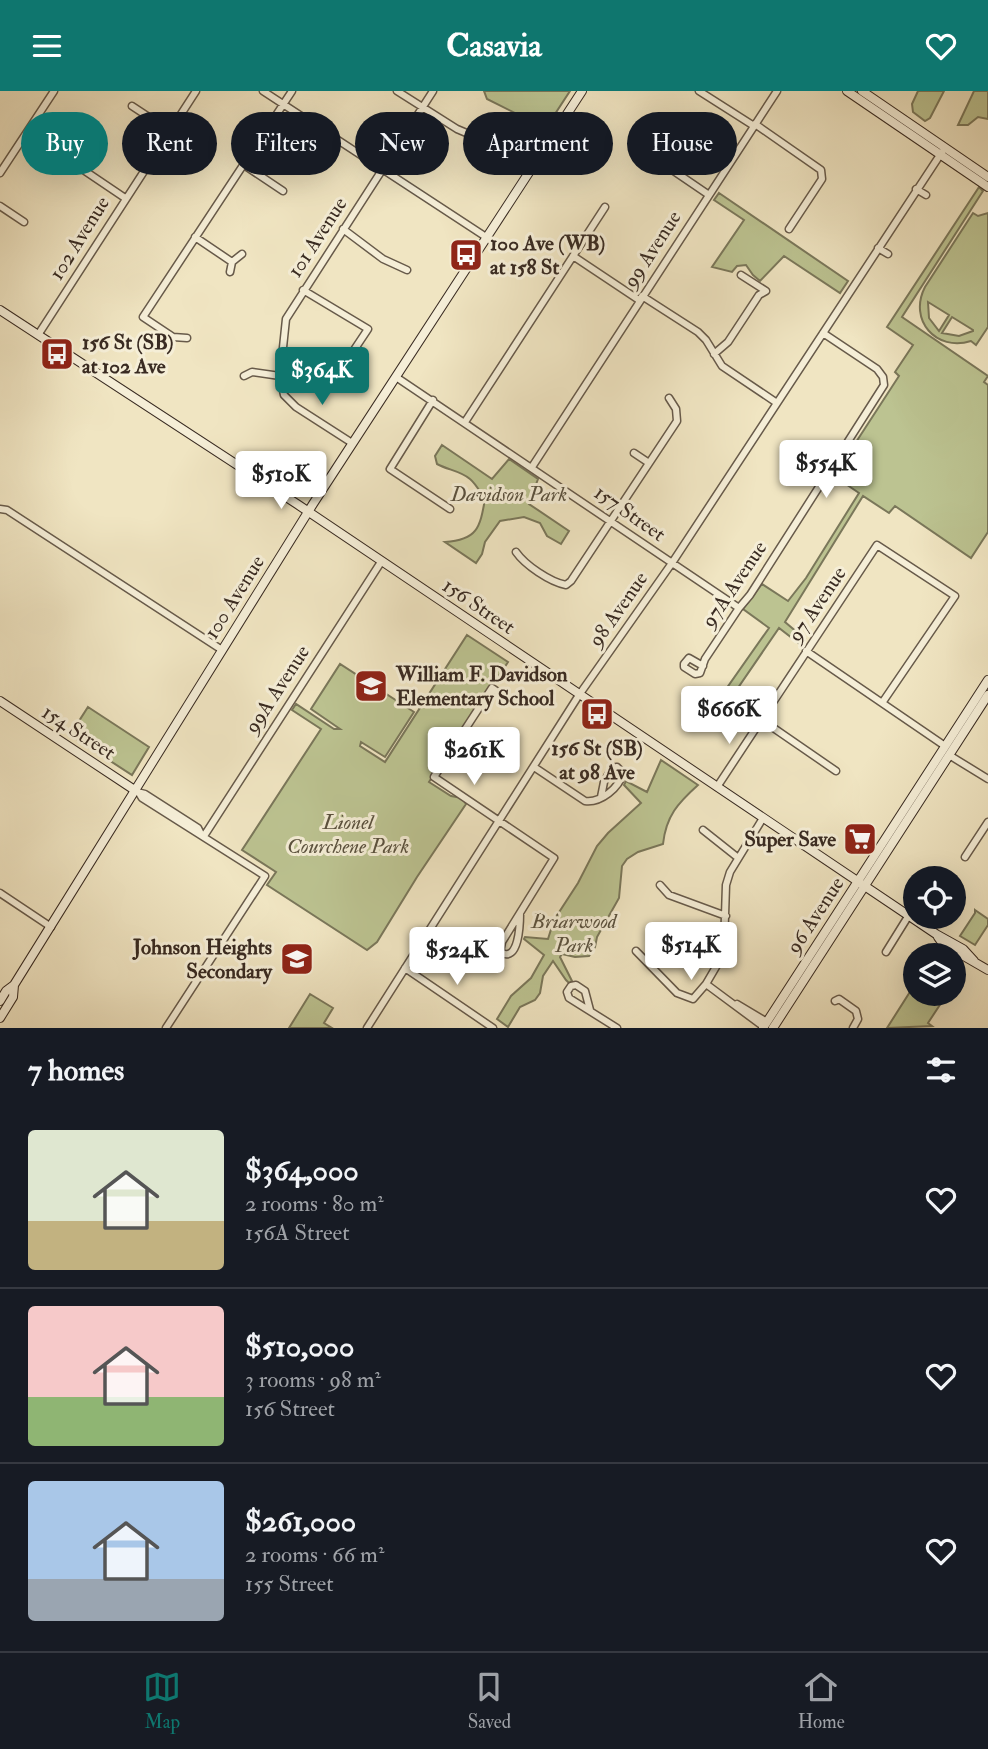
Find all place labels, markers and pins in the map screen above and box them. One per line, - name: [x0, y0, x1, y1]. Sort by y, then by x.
- place label: 100 Ave (WB) at 158 St: [490, 230, 605, 281]
- bus stop icon: 100 Ave (WB) at 158 St: [447, 236, 485, 274]
- place label: 156 St (SB) at 102 Ave: [82, 329, 173, 380]
- bus stop icon: 156 St (SB) at 102 Ave: [38, 335, 76, 373]
- pin: $364K: [273, 347, 371, 407]
- pin: $554K: [777, 441, 875, 500]
- pin: $510K: [232, 451, 330, 511]
- place label: William F. Davidson Elementary School: [395, 661, 568, 712]
- school or university icon: William F. Davidson Elementary School: [352, 667, 390, 705]
- pin: $666K: [680, 687, 778, 746]
- bus stop icon: 156 St (SB) at 98 Ave: [578, 695, 616, 733]
- pin: $261K: [425, 727, 523, 787]
- place label: 156 St (SB) at 98 Ave: [551, 735, 643, 786]
- supermarket icon: Super Save: [841, 820, 879, 858]
- place label: Super Save: [744, 826, 836, 853]
- pin: $514K: [642, 923, 740, 982]
- pin: $524K: [408, 927, 506, 987]
- place label: Johnson Heights Secondary: [132, 934, 273, 985]
- school or university icon: Johnson Heights Secondary: [278, 940, 316, 978]

